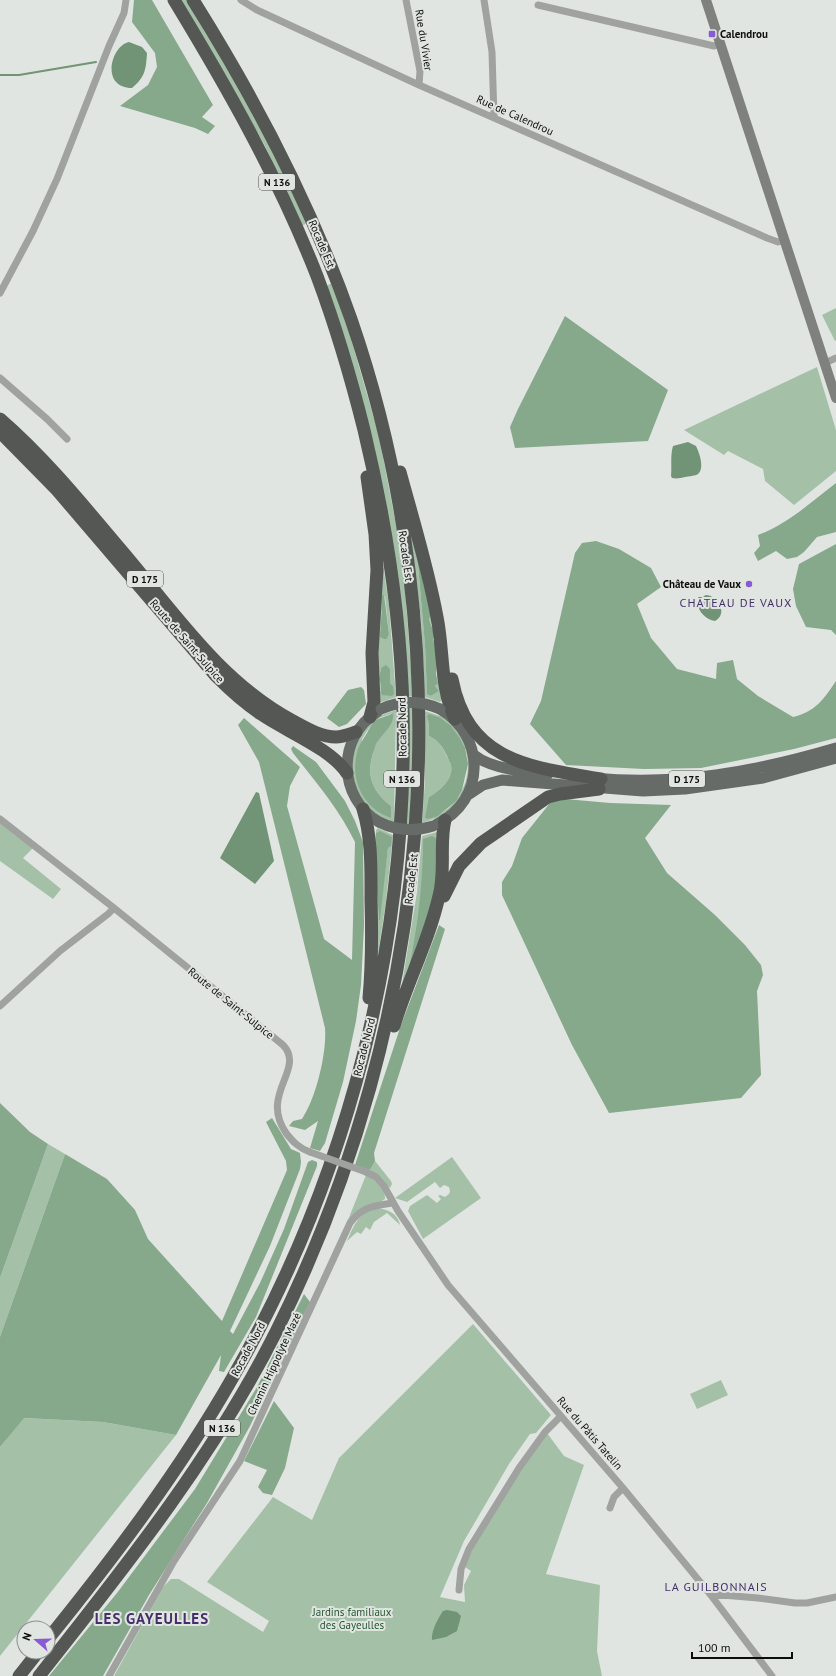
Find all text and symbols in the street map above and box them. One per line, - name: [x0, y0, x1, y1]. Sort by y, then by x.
- street label: Rue du Vivier: [412, 8, 436, 72]
- place label: Calendrou: [720, 27, 768, 41]
- marker: Calendrou: [707, 29, 717, 39]
- street label: Rue de Calendrou: [474, 92, 556, 138]
- road number: N 136: [259, 174, 295, 190]
- street label: Rocade Est: [306, 218, 339, 270]
- street label: Rocade Est: [396, 530, 417, 583]
- road number: D 175: [127, 571, 163, 587]
- place label: Château de Vaux: [663, 577, 741, 591]
- marker: Château de Vaux: [744, 579, 754, 589]
- district label: CHÂTEAU DE VAUX: [680, 595, 792, 610]
- street label: Route de Saint-Sulpice: [147, 596, 227, 686]
- street label: Rocade Nord: [394, 697, 410, 757]
- road number: N 136: [384, 771, 420, 787]
- road number: D 175: [669, 771, 705, 787]
- street label: Rocade Est: [401, 853, 421, 905]
- street label: Route de Saint-Sulpice: [185, 964, 277, 1042]
- street label: Rocade Nord: [350, 1016, 378, 1078]
- street label: Chemin Hippolyte Mazé: [244, 1310, 304, 1418]
- street label: Rocade Nord: [228, 1319, 268, 1379]
- street label: Rue du Pâtis Tatelin: [554, 1393, 626, 1473]
- road number: N 136: [204, 1420, 240, 1436]
- district label: LA GUILBONNAIS: [664, 1579, 768, 1594]
- park label: Jardins familiaux des Gayeulles: [312, 1605, 392, 1632]
- district label: LES GAYEULLES: [95, 1609, 209, 1628]
- north arrow: [16, 1620, 56, 1660]
- text: N: [19, 1631, 34, 1642]
- scale bar: [692, 1634, 792, 1660]
- text: 100 m: [698, 1640, 731, 1655]

